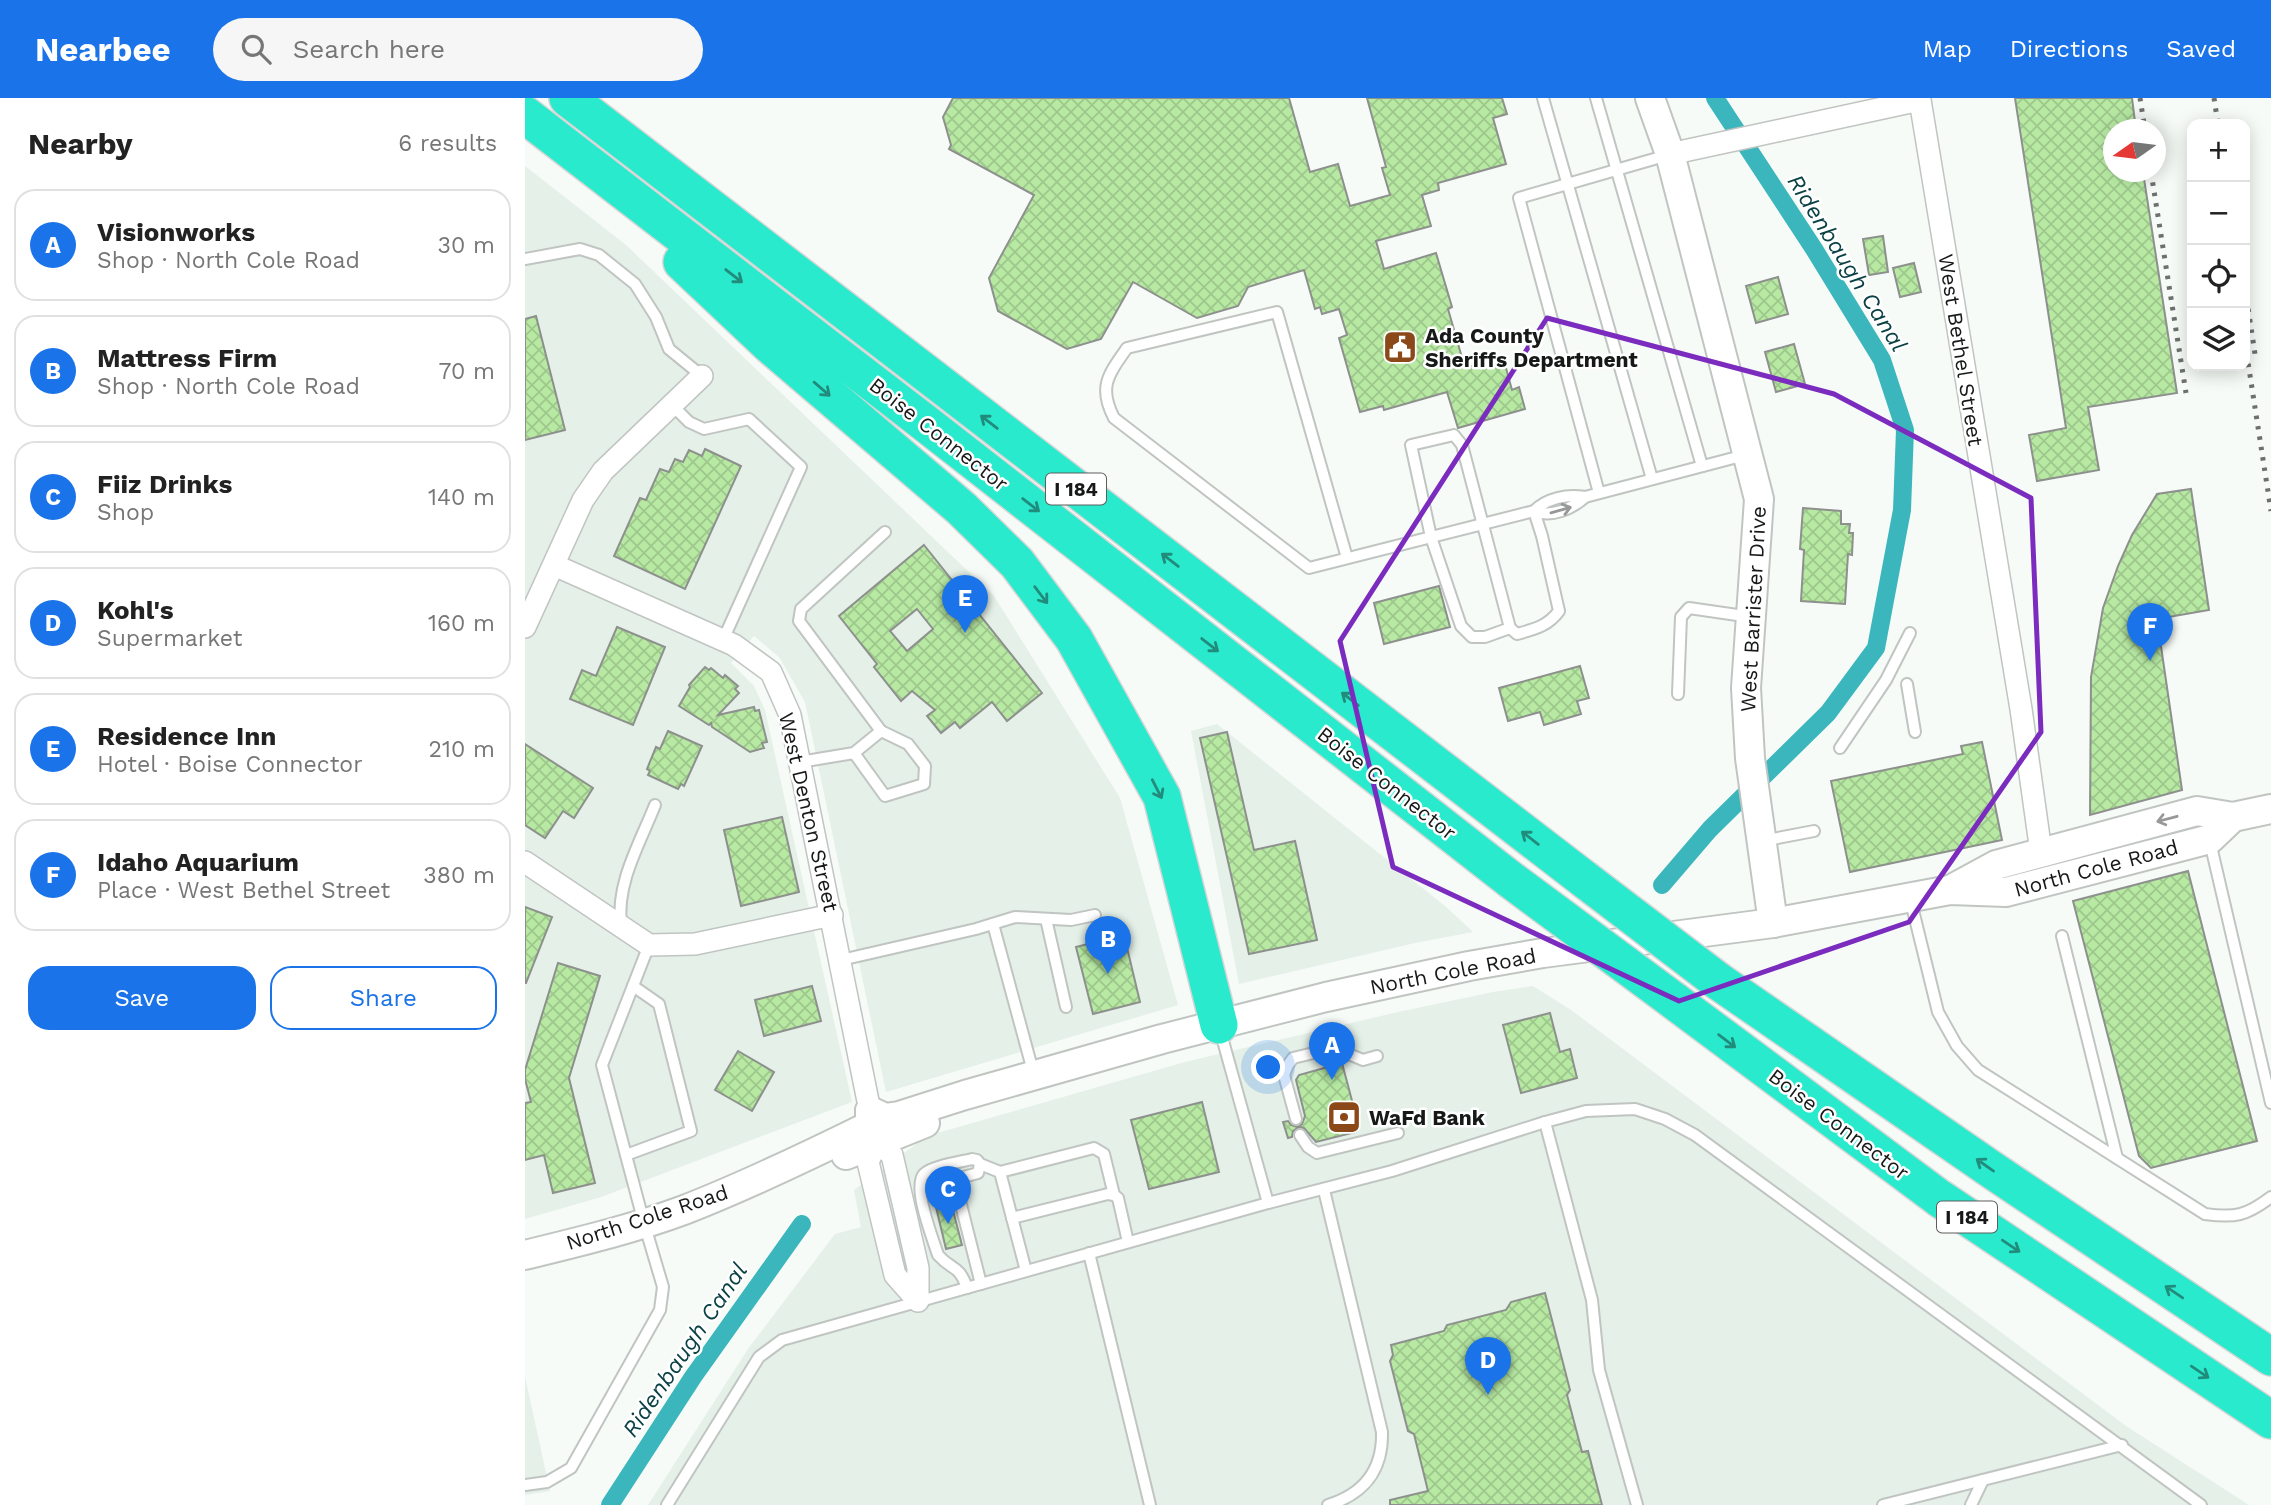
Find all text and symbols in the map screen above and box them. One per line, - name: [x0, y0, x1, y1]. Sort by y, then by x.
- search box: [213, 18, 703, 81]
- text: Nearbee: [35, 30, 171, 69]
- icon: search: [237, 30, 275, 68]
- text: Search here: [293, 34, 445, 64]
- text: Map: [1923, 35, 1972, 63]
- text: Directions: [2010, 35, 2128, 63]
- text: Saved: [2166, 35, 2236, 63]
- north arrow: [2103, 119, 2166, 182]
- map controls: [2187, 119, 2250, 371]
- button: +: [2187, 119, 2250, 182]
- text: Nearby: [28, 126, 133, 161]
- text: 6 results: [398, 130, 497, 157]
- water label: Ridenbaugh Canal: [1782, 169, 1912, 357]
- button: −: [2187, 182, 2250, 245]
- text: Visionworks: [97, 217, 255, 247]
- text: A: [45, 232, 61, 259]
- text: 30 m: [438, 232, 495, 259]
- button: locate: [2187, 245, 2250, 308]
- text: Shop · North Cole Road: [97, 247, 360, 274]
- street label: West Bethel Street: [1933, 252, 1989, 448]
- one-way arrow: [725, 269, 743, 284]
- button: layers: [2187, 308, 2250, 371]
- place label: Ada County Sheriffs Department: [1425, 323, 1638, 372]
- public building icon: Ada County Sheriffs Department: [1381, 328, 1419, 366]
- text: Mattress Firm: [97, 343, 277, 373]
- text: B: [45, 358, 61, 385]
- text: 70 m: [438, 358, 495, 385]
- street label: Boise Connector: [865, 372, 1014, 496]
- text: Shop · North Cole Road: [97, 373, 360, 400]
- one-way arrow: [813, 381, 831, 397]
- one-way arrow: [980, 414, 999, 429]
- text: Fiiz Drinks: [97, 469, 232, 499]
- road number: I 184: [1046, 474, 1106, 504]
- text: C: [45, 484, 61, 511]
- text: 140 m: [428, 484, 495, 511]
- one-way arrow: [1021, 498, 1039, 513]
- text: Shop: [97, 499, 154, 526]
- one-way arrow: [1550, 503, 1572, 516]
- street label: West Barrister Drive: [1735, 505, 1771, 713]
- one-way arrow: [1161, 553, 1179, 568]
- pin: E: [942, 575, 988, 633]
- one-way arrow: [1033, 585, 1048, 603]
- text: Kohl's: [97, 595, 174, 625]
- pin: F: [2127, 603, 2173, 661]
- text: D: [45, 610, 61, 637]
- text: 160 m: [428, 610, 495, 637]
- text: Supermarket: [97, 625, 242, 652]
- one-way arrow: [1200, 638, 1219, 653]
- one-way arrow: [1341, 692, 1360, 706]
- street label: West Denton Street: [774, 710, 844, 914]
- text: Residence Inn: [97, 721, 276, 751]
- street label: Boise Connector: [1313, 721, 1462, 845]
- text: E: [46, 736, 60, 763]
- text: 210 m: [429, 736, 495, 763]
- text: Hotel · Boise Connector: [97, 751, 363, 778]
- one-way arrow: [1151, 779, 1165, 799]
- one-way arrow: [2156, 813, 2178, 826]
- one-way arrow: [1522, 830, 1540, 845]
- street label: North Cole Road: [2011, 834, 2181, 902]
- text: Idaho Aquarium: [97, 847, 299, 877]
- text: F: [46, 862, 60, 889]
- text: 380 m: [423, 862, 495, 889]
- text: Place · West Bethel Street: [97, 877, 390, 904]
- pin: B: [1085, 916, 1131, 974]
- street label: North Cole Road: [1368, 943, 1538, 999]
- button: Save: [28, 966, 256, 1030]
- button: Share: [270, 966, 497, 1030]
- pin: A: [1309, 1022, 1355, 1080]
- one-way arrow: [1717, 1033, 1736, 1048]
- your location: [1251, 1050, 1285, 1084]
- street label: Boise Connector: [1764, 1063, 1914, 1185]
- bank icon: WaFd Bank: [1325, 1098, 1363, 1136]
- place label: WaFd Bank: [1369, 1105, 1486, 1130]
- one-way arrow: [1976, 1158, 1995, 1172]
- pin: C: [925, 1166, 971, 1224]
- street label: North Cole Road: [563, 1179, 731, 1255]
- road number: I 184: [1937, 1202, 1997, 1232]
- one-way arrow: [2000, 1239, 2020, 1253]
- water label: Ridenbaugh Canal: [617, 1258, 753, 1442]
- one-way arrow: [2164, 1285, 2184, 1299]
- pin: D: [1465, 1337, 1511, 1395]
- one-way arrow: [2190, 1365, 2209, 1379]

